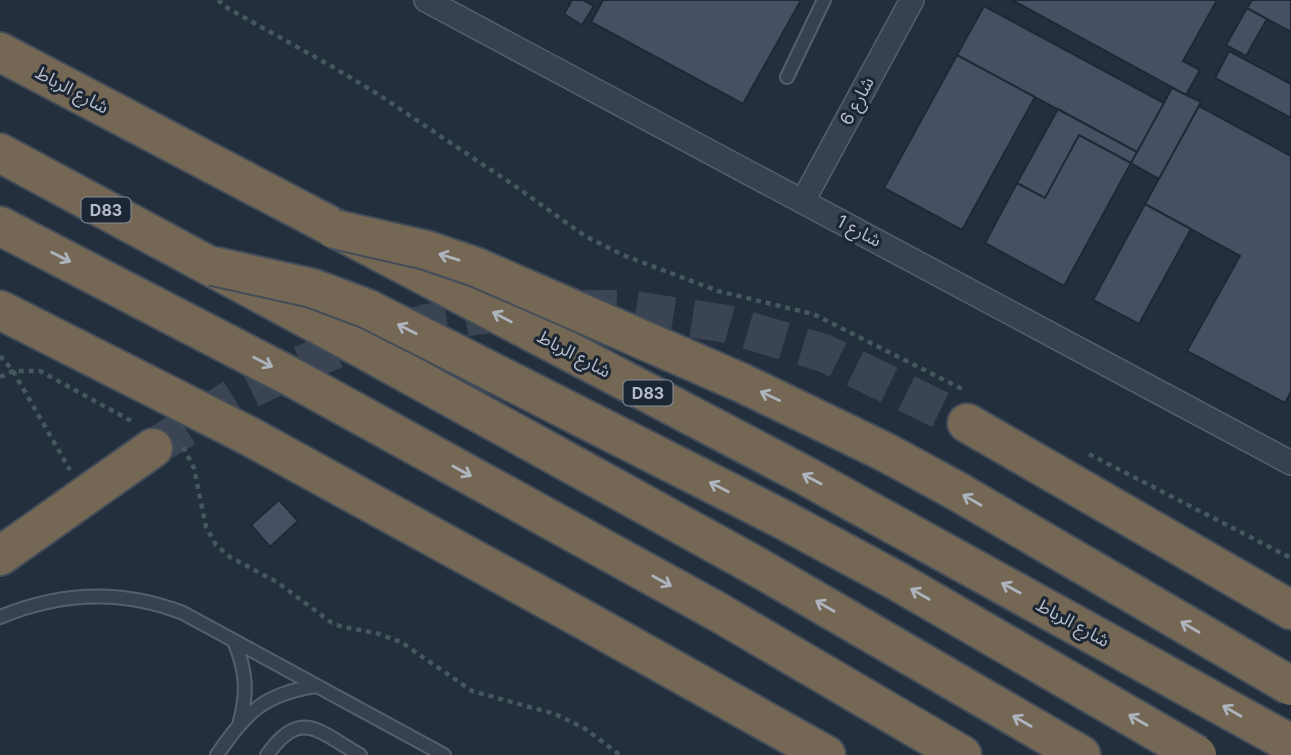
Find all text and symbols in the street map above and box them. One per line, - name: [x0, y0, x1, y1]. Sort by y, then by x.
- street label: شارع الرباط: [30, 62, 112, 121]
- street label: شارع 6: [835, 73, 881, 130]
- road number: D83: [82, 198, 130, 222]
- street label: شارع 1: [831, 210, 885, 255]
- one-way arrow: [438, 250, 460, 262]
- one-way arrow: [50, 251, 70, 265]
- one-way arrow: [492, 309, 513, 323]
- one-way arrow: [397, 321, 418, 335]
- street label: شارع الرباط: [532, 326, 614, 385]
- one-way arrow: [252, 355, 272, 369]
- road number: D83: [624, 380, 672, 406]
- one-way arrow: [760, 389, 781, 402]
- one-way arrow: [452, 464, 472, 478]
- one-way arrow: [802, 472, 823, 485]
- one-way arrow: [709, 479, 730, 493]
- one-way arrow: [962, 493, 983, 506]
- one-way arrow: [651, 574, 671, 588]
- one-way arrow: [1002, 581, 1022, 595]
- one-way arrow: [910, 587, 930, 601]
- street label: شارع الرباط: [1031, 594, 1113, 655]
- one-way arrow: [815, 599, 835, 613]
- one-way arrow: [1180, 620, 1200, 634]
- one-way arrow: [1222, 704, 1242, 718]
- one-way arrow: [1128, 713, 1148, 727]
- one-way arrow: [1012, 714, 1032, 728]

